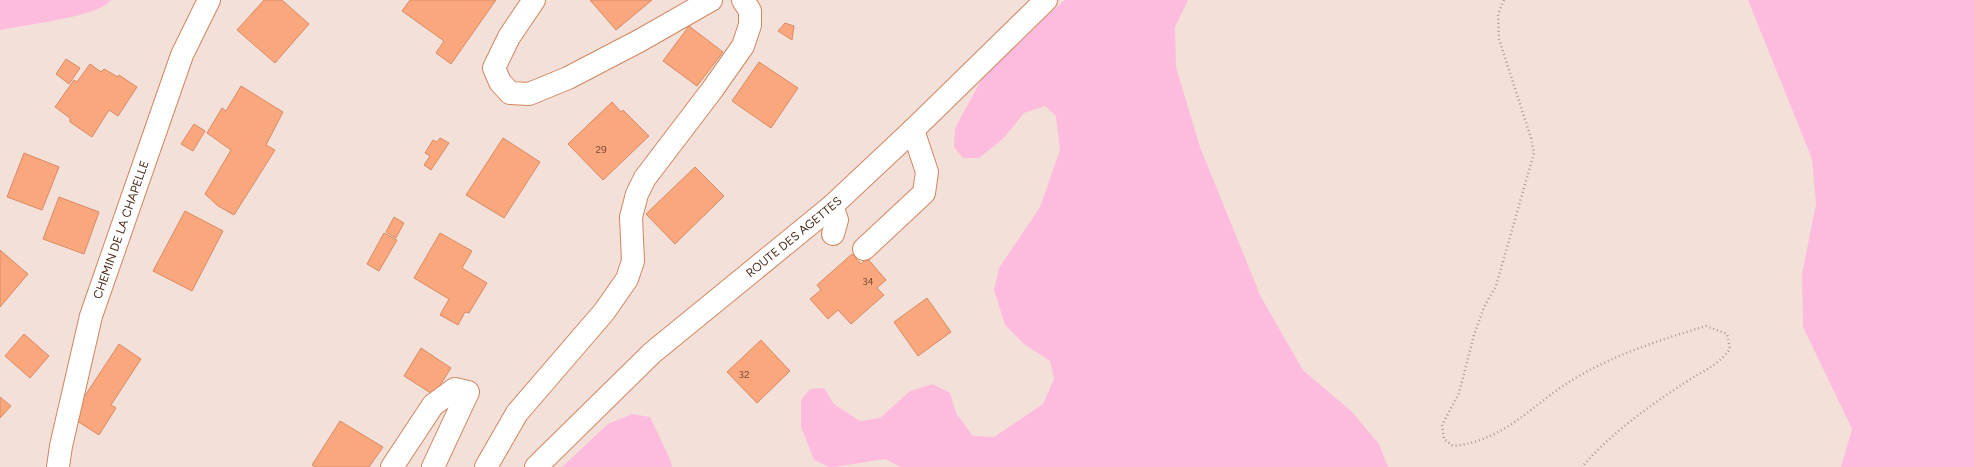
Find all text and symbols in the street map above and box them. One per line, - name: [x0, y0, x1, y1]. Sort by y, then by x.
- house number: 29: [595, 143, 607, 156]
- street label: CHEMIN DE LA CHAPELLE: [90, 159, 152, 301]
- street label: ROUTE DES AGETTES: [743, 194, 845, 280]
- house number: 34: [862, 275, 874, 288]
- house number: 32: [738, 368, 750, 381]

